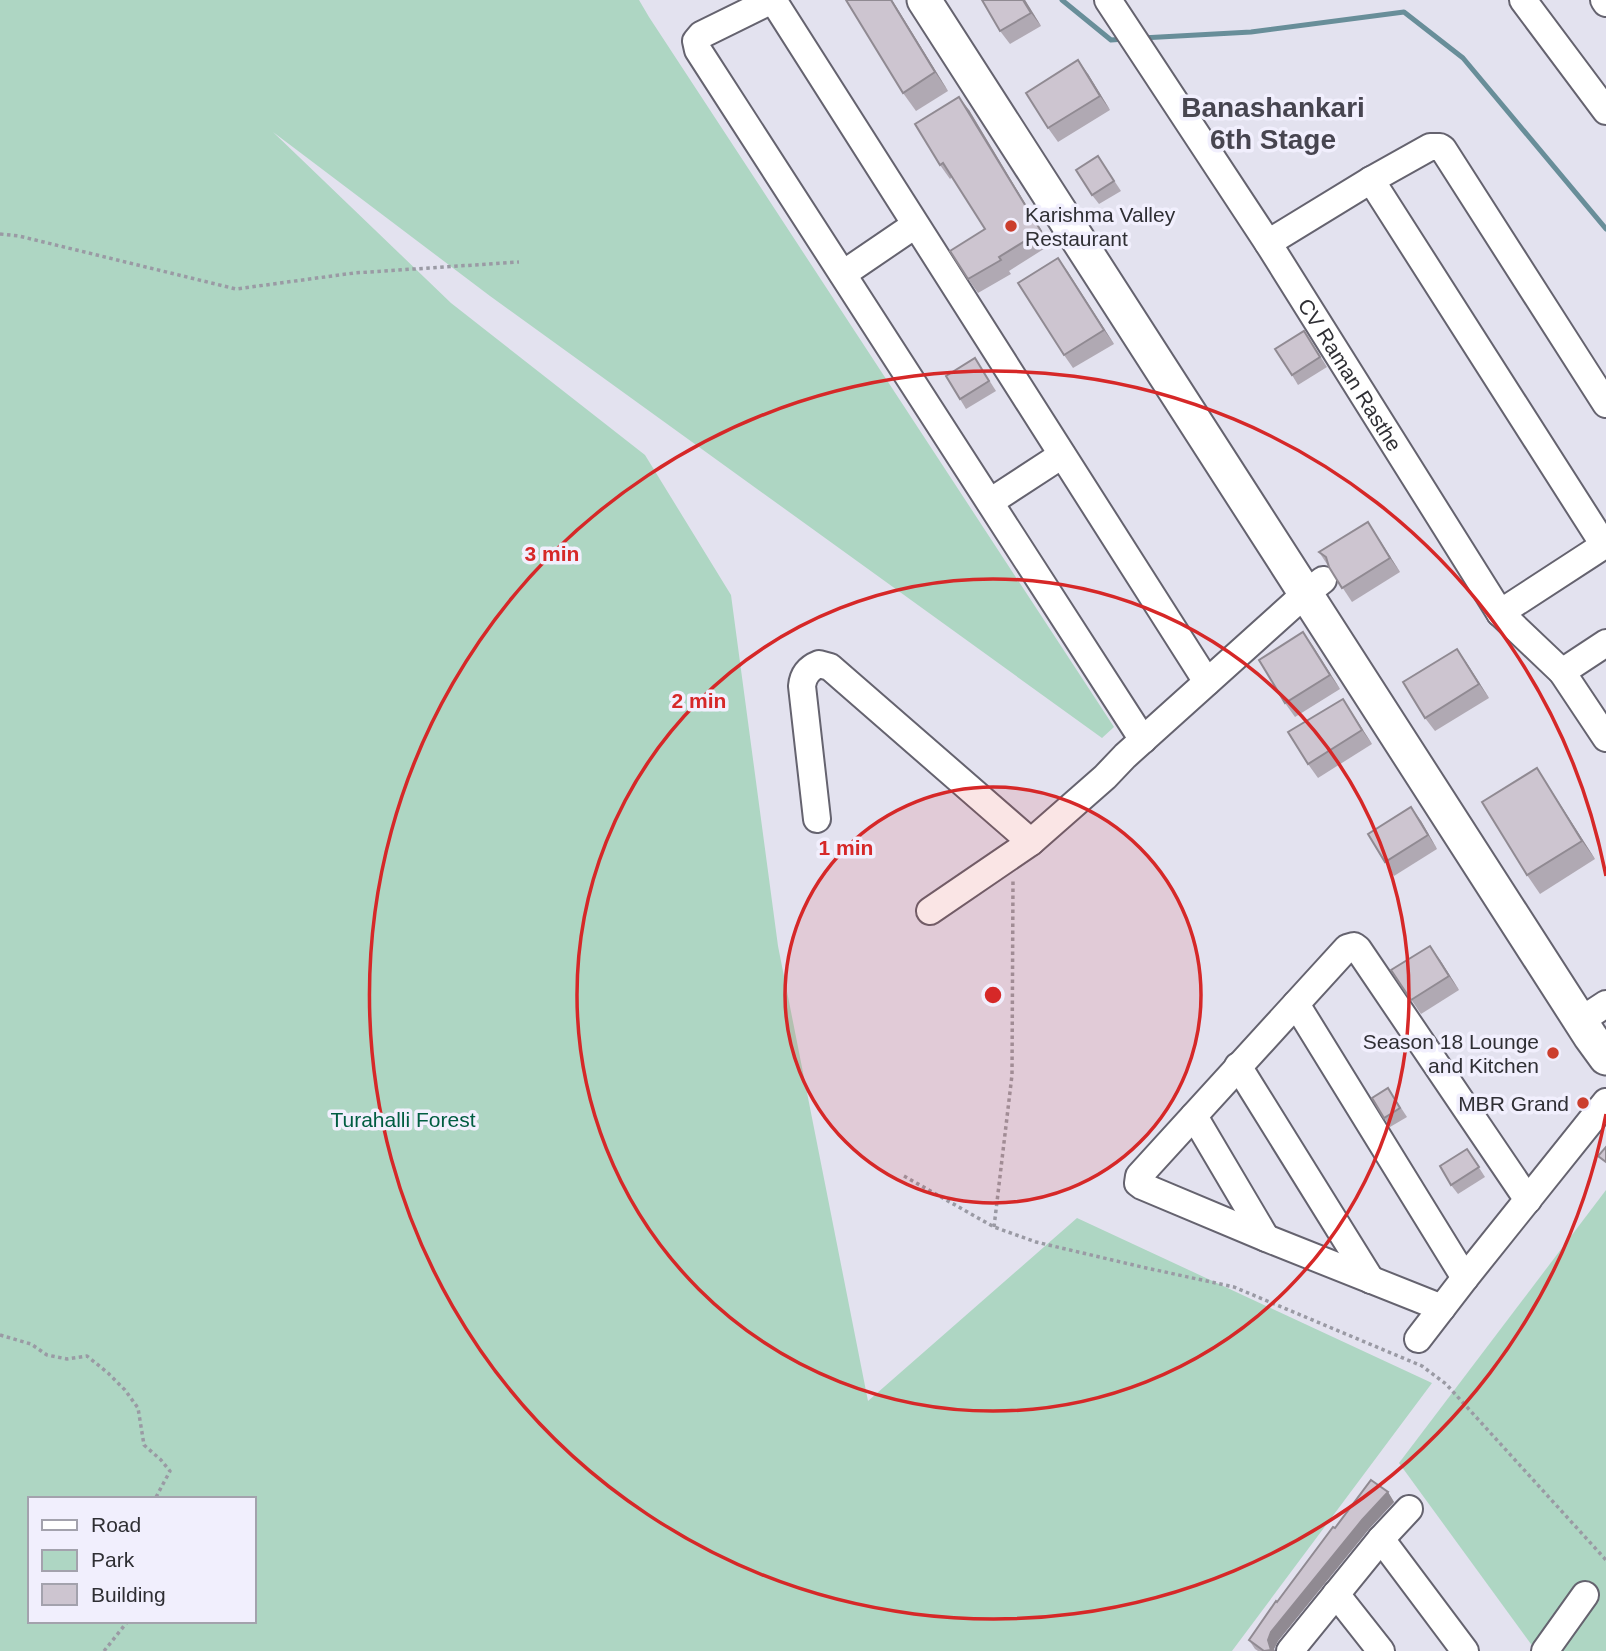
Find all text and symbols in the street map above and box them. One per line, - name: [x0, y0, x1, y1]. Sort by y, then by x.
- district label: Banashankari 6th Stage: [1181, 92, 1365, 155]
- place label: Karishma Valley Restaurant: [1025, 203, 1176, 250]
- marker: Karishma Valley Restaurant: [1003, 218, 1019, 234]
- street label: CV Raman Rasthe: [1294, 294, 1407, 455]
- text: 3 min: [525, 542, 579, 565]
- text: 2 min: [672, 689, 726, 712]
- text: 1 min: [819, 836, 873, 859]
- centre of rings: [981, 983, 1005, 1007]
- place label: Season 18 Lounge and Kitchen: [1363, 1030, 1539, 1077]
- marker: Season 18 Lounge and Kitchen: [1545, 1045, 1561, 1061]
- place label: MBR Grand: [1458, 1092, 1569, 1115]
- marker: MBR Grand: [1575, 1095, 1591, 1111]
- park label: Turahalli Forest: [330, 1108, 476, 1131]
- legend: [28, 1497, 256, 1623]
- text: Road: [91, 1513, 141, 1536]
- text: Park: [91, 1548, 135, 1571]
- text: Building: [91, 1583, 166, 1606]

